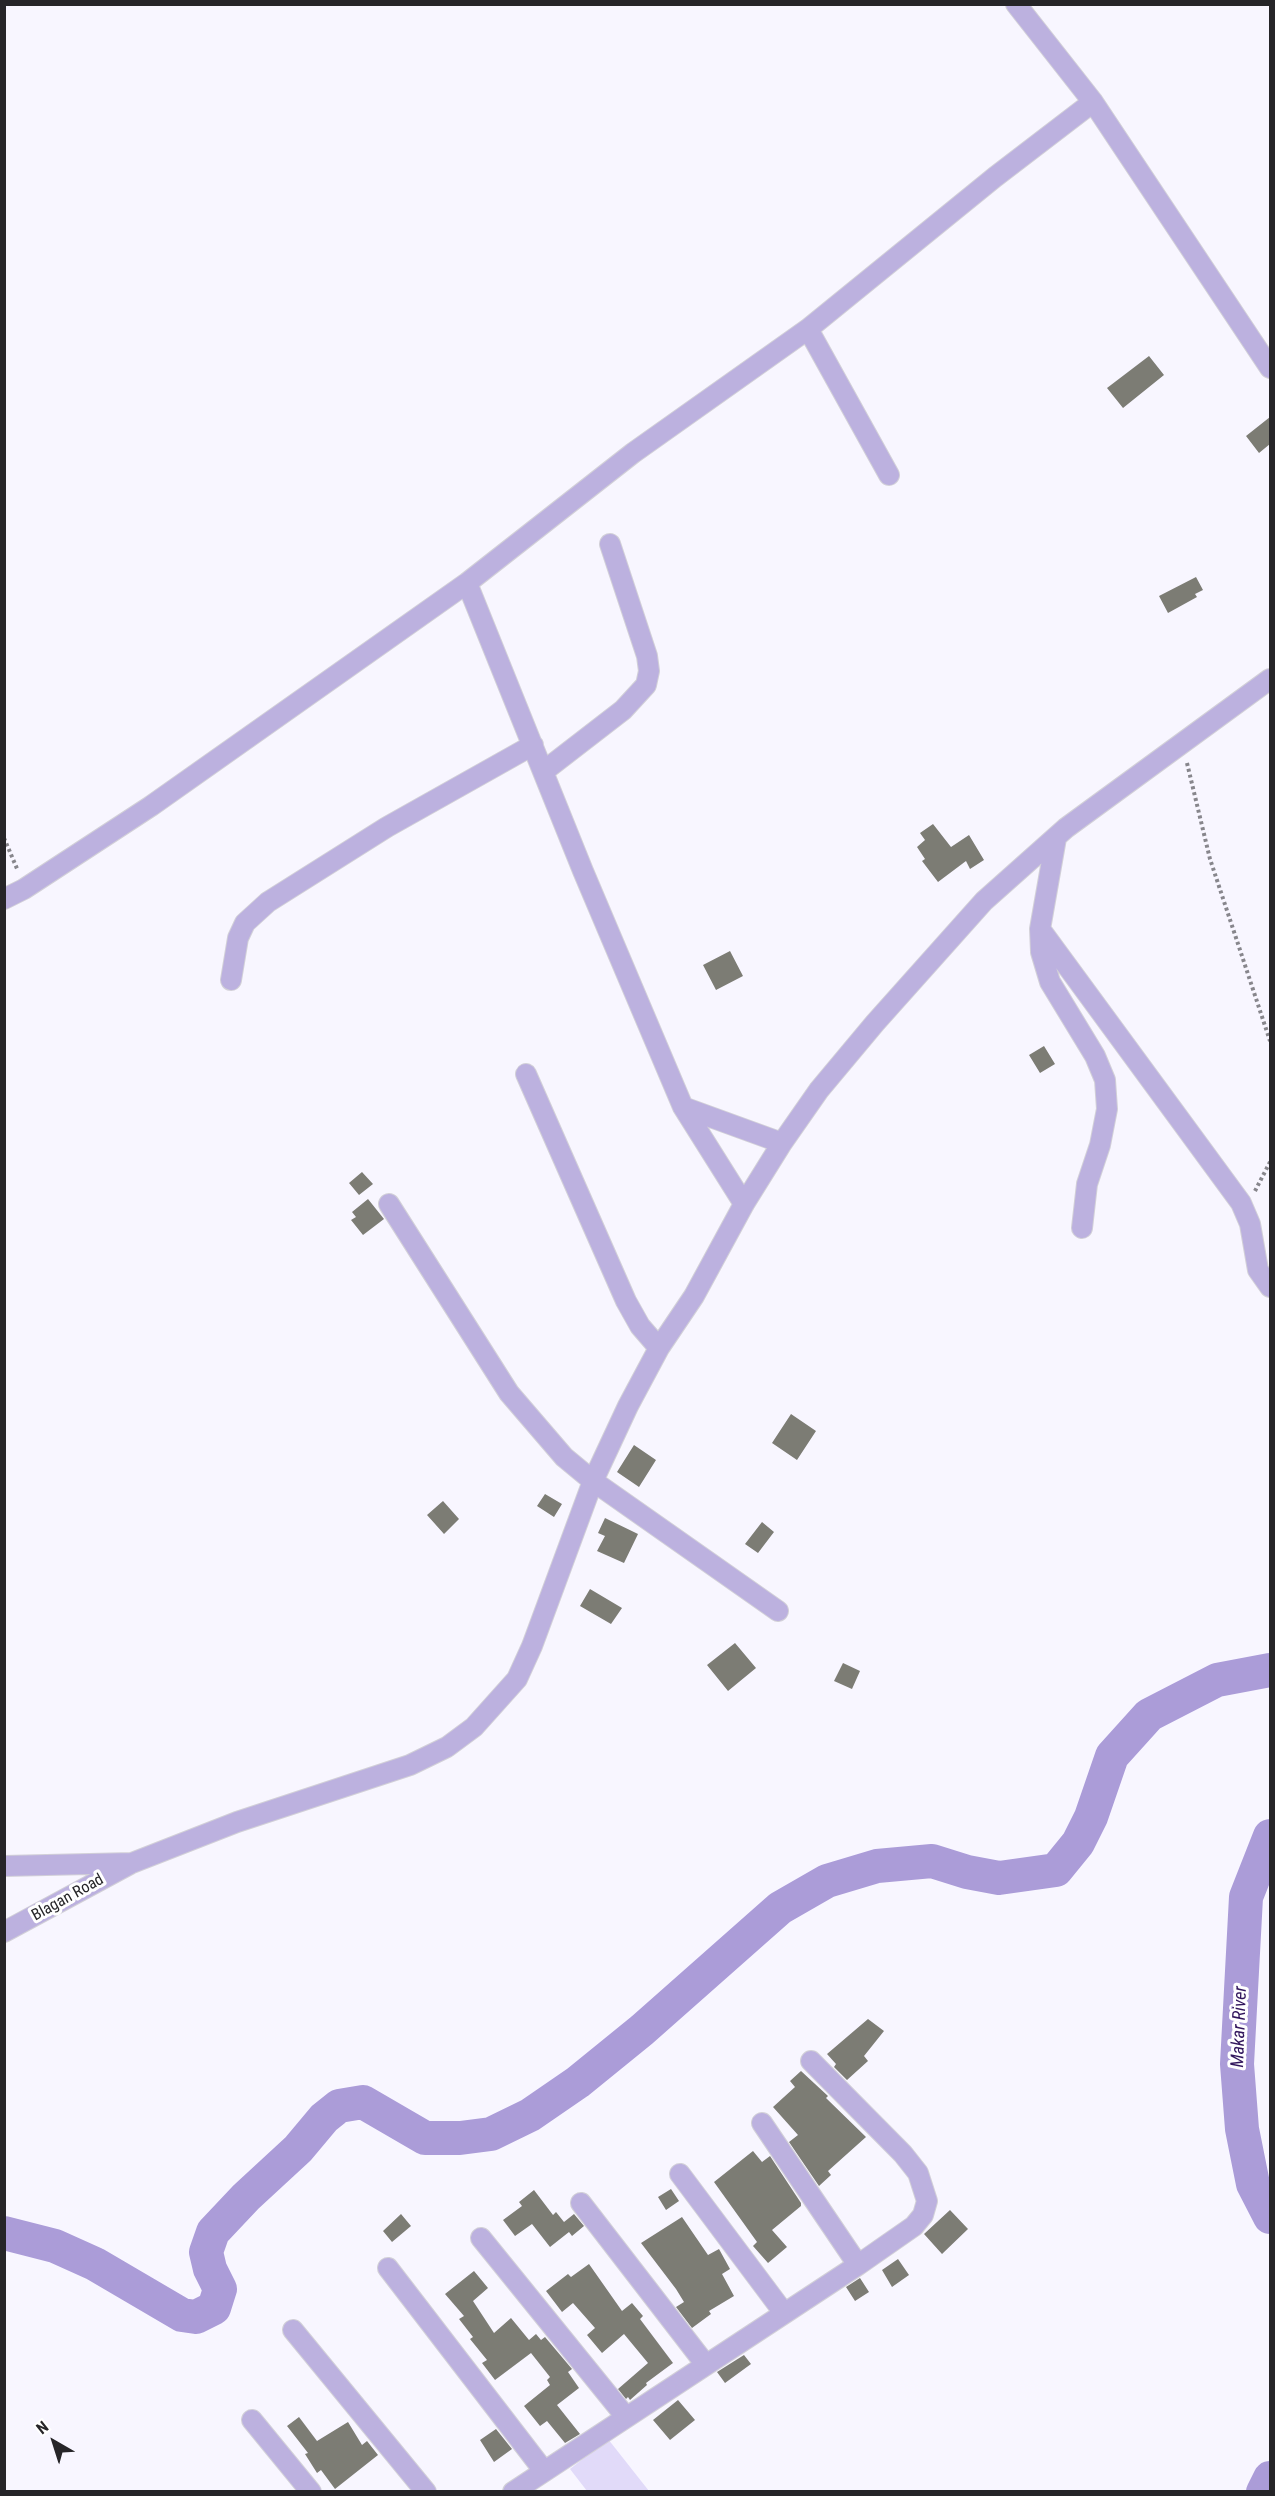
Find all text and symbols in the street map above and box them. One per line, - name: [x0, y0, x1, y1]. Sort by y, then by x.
- street label: Blagan Road: [29, 1870, 107, 1926]
- water label: Makar River: [1228, 1986, 1252, 2068]
- north arrow: [24, 2412, 84, 2472]
- text: N: [33, 2417, 52, 2438]

